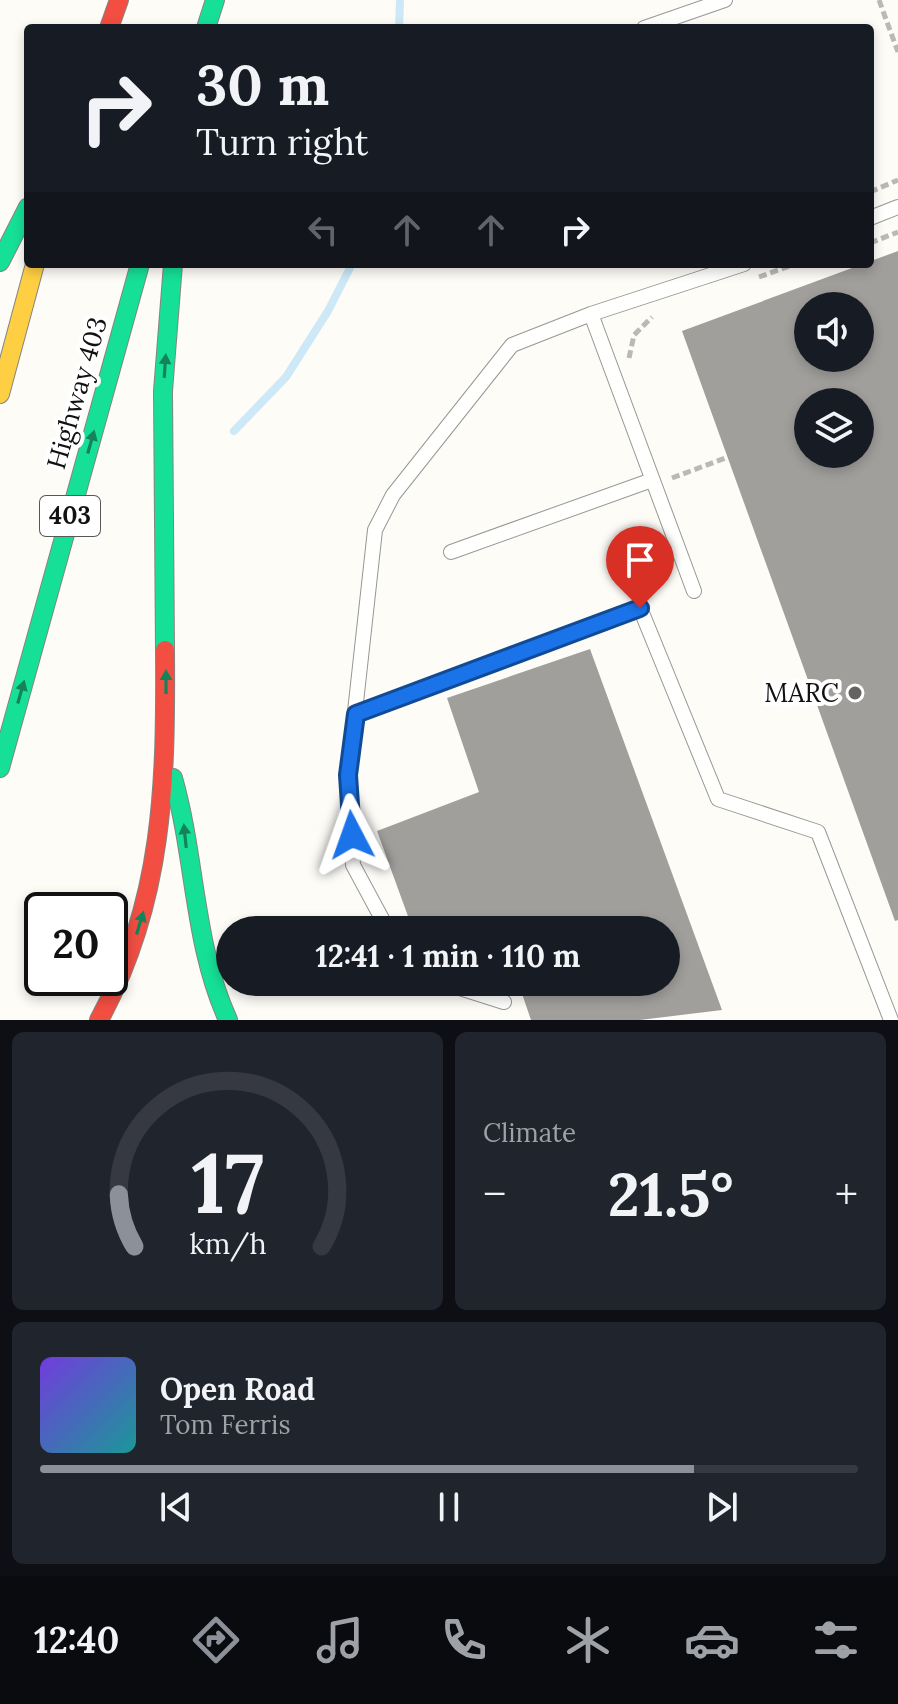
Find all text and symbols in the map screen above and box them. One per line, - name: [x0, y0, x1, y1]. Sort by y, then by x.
- text: 30 m: [196, 49, 329, 120]
- icon: right: [64, 56, 168, 160]
- text: Turn right: [196, 119, 369, 165]
- icon: left: [301, 208, 345, 252]
- icon: ahead: [385, 208, 429, 252]
- icon: ahead: [469, 208, 513, 252]
- icon: right: [553, 208, 597, 252]
- map controls: [794, 292, 874, 468]
- button: sound: [794, 292, 874, 372]
- street label: Highway 403: [39, 313, 114, 473]
- one-way arrow: [159, 353, 172, 378]
- button: layers: [794, 388, 874, 468]
- one-way arrow: [85, 429, 97, 454]
- road number: 403: [40, 496, 100, 536]
- pin: [606, 526, 674, 608]
- icon: arrive: [618, 538, 662, 582]
- one-way arrow: [159, 669, 172, 694]
- place label: MARC: [764, 676, 839, 709]
- one-way arrow: [15, 680, 28, 704]
- marker: MARC: [846, 684, 864, 702]
- position arrow: [310, 793, 394, 877]
- one-way arrow: [179, 823, 192, 848]
- speed limit sign: 20: [24, 892, 128, 996]
- one-way arrow: [134, 911, 147, 935]
- text: 12:41 · 1 min · 110 m: [316, 937, 580, 975]
- text: Climate: [483, 1116, 576, 1149]
- text: 17: [191, 1129, 264, 1236]
- text: 21.5°: [608, 1156, 733, 1232]
- text: −: [483, 1166, 506, 1222]
- text: +: [835, 1166, 858, 1222]
- text: km/h: [189, 1225, 266, 1262]
- text: Open Road: [160, 1370, 315, 1408]
- text: Tom Ferris: [160, 1408, 290, 1441]
- icon: previous: [154, 1485, 198, 1529]
- icon: pause: [427, 1485, 471, 1529]
- icon: next: [700, 1485, 744, 1529]
- icon: directions: [188, 1612, 244, 1668]
- icon: music: [312, 1612, 368, 1668]
- icon: phone: [436, 1612, 492, 1668]
- icon: climate: [560, 1612, 616, 1668]
- icon: car: [684, 1612, 740, 1668]
- icon: filters: [808, 1612, 864, 1668]
- text: 12:40: [34, 1617, 119, 1663]

